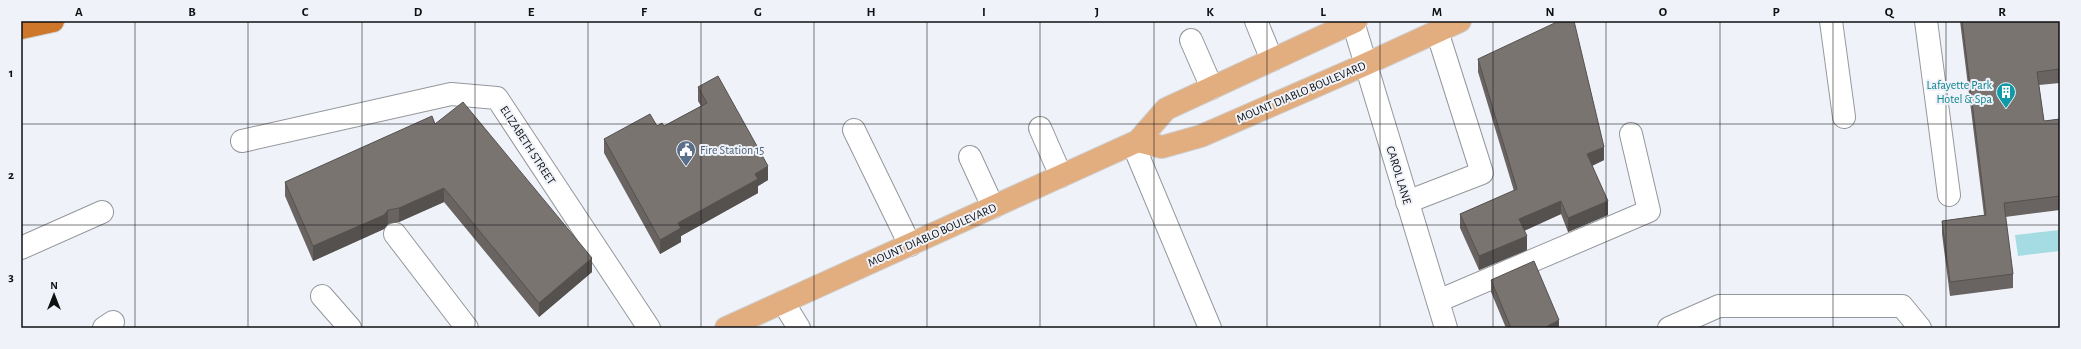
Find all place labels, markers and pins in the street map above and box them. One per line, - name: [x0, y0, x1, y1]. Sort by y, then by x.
- place label: Lafayette Park Hotel & Spa: [1926, 79, 1993, 105]
- building icon: Lafayette Park Hotel & Spa: [1995, 81, 2017, 109]
- public building icon: Fire Station 15: [675, 139, 697, 167]
- place label: Fire Station 15: [700, 144, 764, 156]

